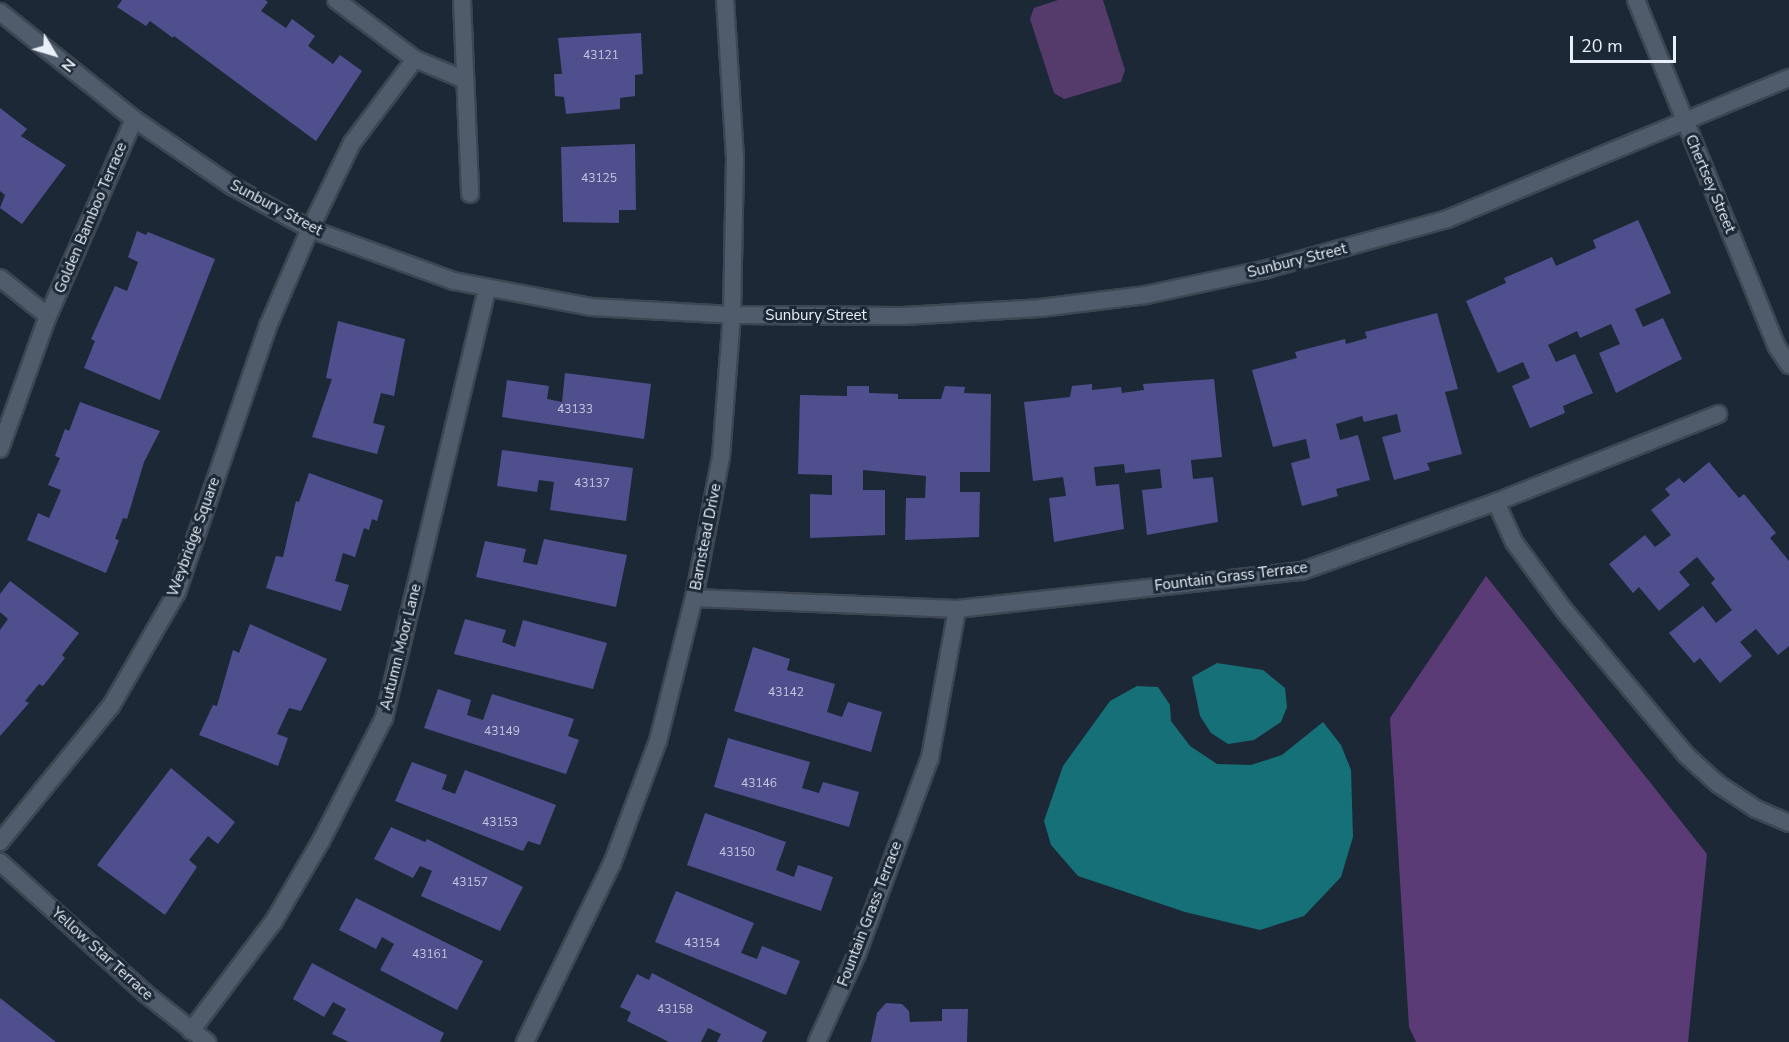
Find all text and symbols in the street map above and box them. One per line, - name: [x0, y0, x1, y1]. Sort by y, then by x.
- north arrow: [24, 24, 84, 84]
- scale bar: [1573, 24, 1680, 62]
- text: 20 m: [1581, 34, 1623, 58]
- house number: 43121: [583, 49, 619, 63]
- text: N: [56, 54, 81, 77]
- street label: Chertsey Street: [1681, 132, 1739, 236]
- street label: Golden Bamboo Terrace: [51, 140, 131, 296]
- house number: 43125: [581, 172, 617, 186]
- street label: Sunbury Street: [227, 176, 325, 240]
- street label: Sunbury Street: [1246, 240, 1348, 282]
- street label: Sunbury Street: [765, 307, 867, 325]
- house number: 43133: [557, 403, 593, 417]
- street label: Weybridge Square: [164, 475, 224, 599]
- house number: 43137: [574, 477, 610, 491]
- street label: Barnstead Drive: [687, 482, 725, 592]
- street label: Fountain Grass Terrace: [1154, 559, 1308, 595]
- street label: Autumn Moor Lane: [377, 582, 425, 712]
- house number: 43142: [768, 686, 804, 700]
- house number: 43149: [484, 725, 520, 739]
- house number: 43146: [741, 777, 777, 791]
- house number: 43153: [482, 816, 518, 830]
- street label: Fountain Grass Terrace: [834, 839, 906, 989]
- house number: 43150: [719, 846, 755, 860]
- house number: 43157: [452, 876, 488, 890]
- street label: Yellow Star Terrace: [48, 904, 156, 1004]
- house number: 43154: [684, 937, 720, 951]
- house number: 43161: [412, 948, 448, 962]
- house number: 43158: [657, 1003, 693, 1017]

